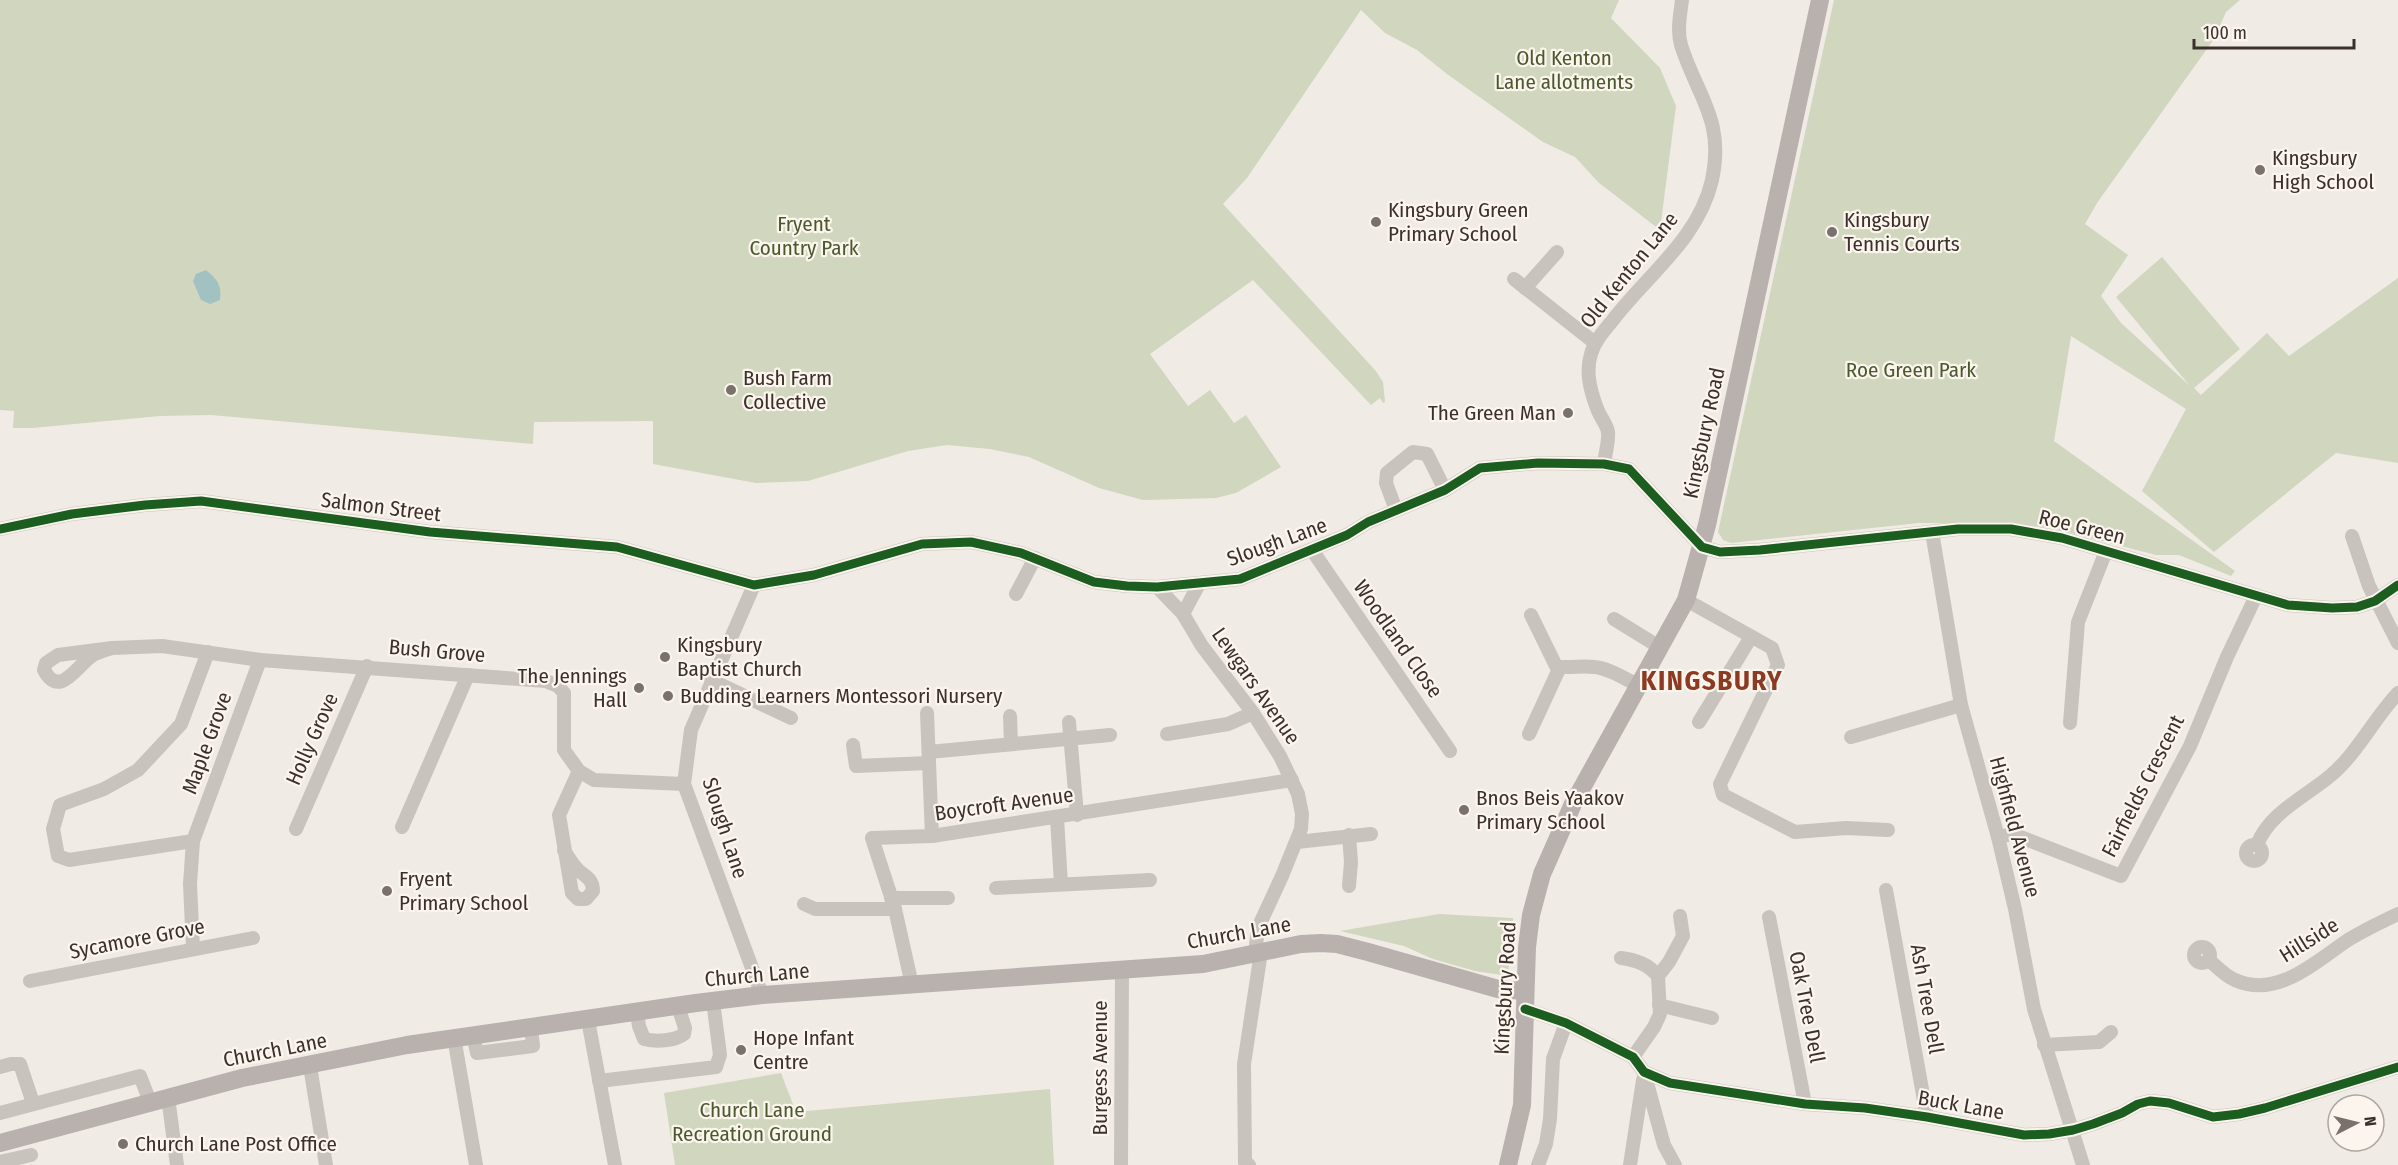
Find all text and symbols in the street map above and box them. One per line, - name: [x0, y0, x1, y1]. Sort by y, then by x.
- scale bar: [2194, 12, 2354, 50]
- text: 100 m: [2203, 22, 2247, 44]
- park label: Old Kenton Lane allotments: [1495, 45, 1633, 95]
- place label: Kingsbury High School: [2272, 145, 2374, 195]
- marker: Kingsbury High School: [2253, 163, 2267, 177]
- place label: Kingsbury Green Primary School: [1388, 197, 1529, 247]
- street label: Old Kenton Lane: [1574, 207, 1684, 333]
- place label: Kingsbury Tennis Courts: [1844, 207, 1960, 257]
- park label: Fryent Country Park: [749, 211, 859, 261]
- marker: Kingsbury Green Primary School: [1369, 215, 1383, 229]
- marker: Kingsbury Tennis Courts: [1825, 225, 1839, 239]
- park label: Roe Green Park: [1846, 357, 1976, 383]
- place label: Bush Farm Collective: [743, 365, 832, 415]
- street label: Kingsbury Road: [1677, 365, 1731, 501]
- marker: Bush Farm Collective: [724, 383, 738, 397]
- place label: The Green Man: [1428, 400, 1556, 426]
- marker: The Green Man: [1561, 406, 1575, 420]
- street label: Salmon Street: [319, 487, 443, 527]
- street label: Roe Green: [2036, 504, 2128, 550]
- street label: Slough Lane: [1223, 512, 1331, 572]
- street label: Woodland Close: [1348, 575, 1448, 703]
- street label: Lewgars Avenue: [1206, 623, 1306, 749]
- place label: Kingsbury Baptist Church: [677, 632, 802, 682]
- street label: Bush Grove: [388, 634, 486, 668]
- marker: Kingsbury Baptist Church: [658, 650, 672, 664]
- place label: The Jennings Hall: [518, 663, 627, 713]
- district label: KINGSBURY: [1641, 665, 1783, 697]
- marker: The Jennings Hall: [632, 681, 646, 695]
- place label: Budding Learners Montessori Nursery: [680, 683, 1003, 709]
- street label: Maple Grove: [177, 689, 237, 797]
- street label: Holly Grove: [280, 689, 344, 789]
- marker: Budding Learners Montessori Nursery: [661, 689, 675, 703]
- street label: Fairfields Crescent: [2096, 710, 2190, 861]
- street label: Highfield Avenue: [1984, 754, 2046, 900]
- street label: Slough Lane: [696, 774, 754, 882]
- street label: Boycroft Avenue: [933, 781, 1075, 827]
- place label: Bnos Beis Yaakov Primary School: [1476, 785, 1624, 835]
- marker: Bnos Beis Yaakov Primary School: [1457, 803, 1471, 817]
- place label: Fryent Primary School: [399, 866, 529, 916]
- marker: Fryent Primary School: [380, 884, 394, 898]
- street label: Church Lane: [1185, 911, 1293, 955]
- street label: Hillside: [2275, 912, 2343, 968]
- street label: Sycamore Grove: [67, 913, 207, 965]
- street label: Kingsbury Road: [1489, 921, 1521, 1055]
- street label: Ash Tree Dell: [1905, 942, 1950, 1056]
- street label: Oak Tree Dell: [1783, 949, 1831, 1065]
- street label: Church Lane: [703, 957, 811, 993]
- street label: Burgess Avenue: [1087, 1000, 1113, 1136]
- place label: Hope Infant Centre: [753, 1025, 854, 1075]
- street label: Church Lane: [221, 1027, 329, 1073]
- marker: Hope Infant Centre: [734, 1043, 748, 1057]
- street label: Buck Lane: [1916, 1085, 2006, 1125]
- north arrow: [2326, 1093, 2386, 1153]
- park label: Church Lane Recreation Ground: [672, 1097, 832, 1147]
- text: N: [2360, 1115, 2380, 1127]
- place label: Church Lane Post Office: [135, 1131, 337, 1157]
- marker: Church Lane Post Office: [116, 1137, 130, 1151]

